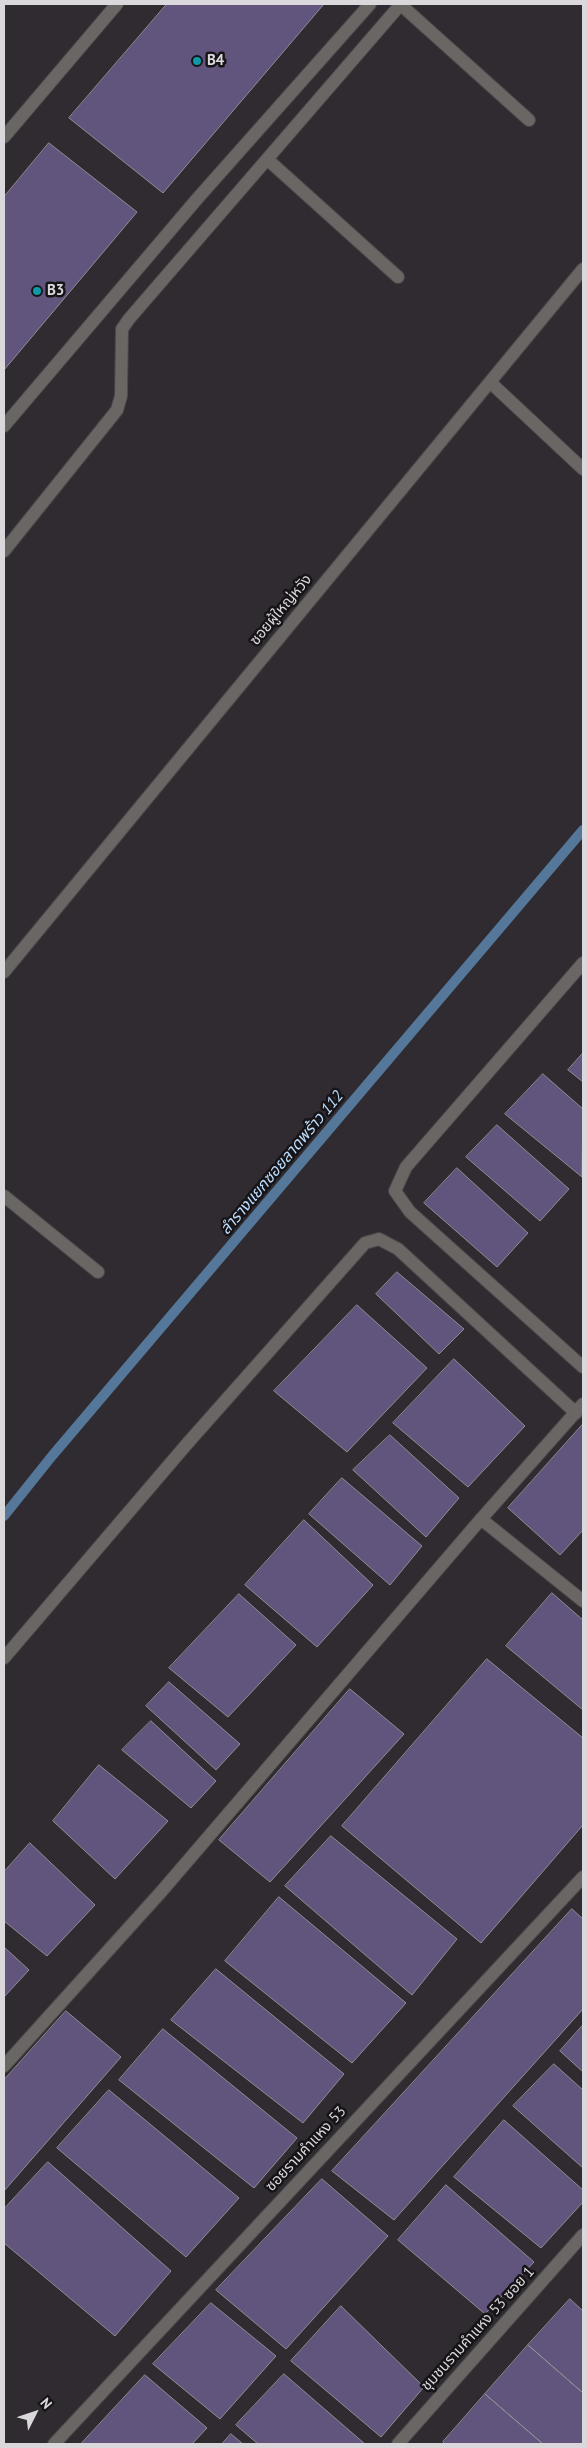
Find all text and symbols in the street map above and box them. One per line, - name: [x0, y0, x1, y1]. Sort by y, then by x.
- place label: B4: [207, 52, 224, 70]
- marker: B4: [191, 55, 203, 67]
- place label: B3: [47, 282, 64, 300]
- marker: B3: [31, 285, 43, 297]
- street label: ซอยผู้ใหญ่หวัง: [246, 571, 316, 649]
- water label: ลำรางแยกซอยลาดพร้าว 112: [216, 1087, 348, 1239]
- street label: ซอยรามคำแหง 53: [262, 2103, 350, 2195]
- street label: ชุมชนรามคำแหง 53 ซอย 1: [418, 2263, 538, 2395]
- north arrow: [10, 2388, 60, 2438]
- text: N: [37, 2394, 56, 2413]

